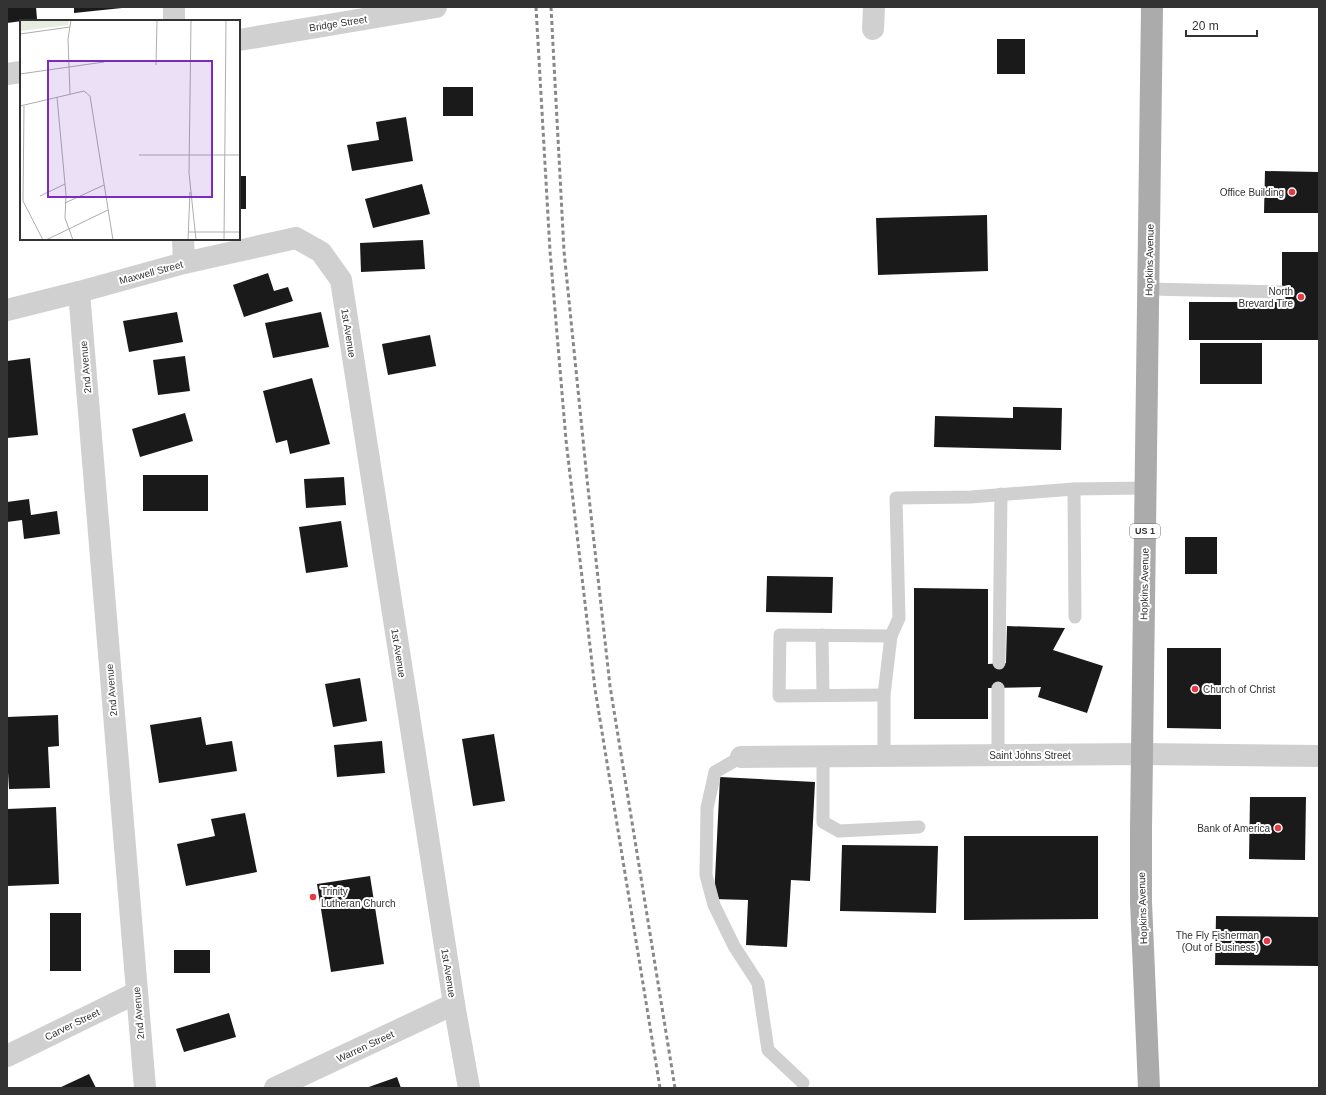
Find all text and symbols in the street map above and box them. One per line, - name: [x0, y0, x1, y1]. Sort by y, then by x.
- scale bar: [1186, 12, 1257, 38]
- street label: Bridge Street: [308, 13, 368, 33]
- text: 20 m: [1192, 19, 1219, 33]
- inset map: [20, 20, 240, 240]
- place label: Office Building: [1220, 187, 1284, 198]
- marker: Office Building: [1287, 187, 1297, 197]
- street label: Hopkins Avenue: [1143, 223, 1156, 296]
- street label: Maxwell Street: [118, 259, 184, 286]
- place label: North Brevard Tire: [1239, 286, 1293, 309]
- marker: North Brevard Tire: [1296, 292, 1306, 302]
- street label: 1st Avenue: [339, 308, 358, 359]
- street label: 2nd Avenue: [78, 340, 93, 394]
- road number: US 1: [1130, 524, 1160, 538]
- street label: Hopkins Avenue: [1138, 547, 1151, 620]
- street label: 1st Avenue: [389, 628, 408, 679]
- street label: 2nd Avenue: [104, 663, 119, 717]
- marker: Church of Christ: [1190, 684, 1200, 694]
- place label: Church of Christ: [1203, 684, 1275, 695]
- street label: Saint Johns Street: [989, 750, 1071, 761]
- place label: Bank of America: [1197, 823, 1270, 834]
- marker: Bank of America: [1273, 823, 1283, 833]
- street label: Hopkins Avenue: [1136, 871, 1149, 944]
- place label: Trinity Lutheran Church: [321, 886, 396, 909]
- marker: Trinity Lutheran Church: [308, 892, 318, 902]
- place label: The Fly Fisherman (Out of Business): [1176, 930, 1259, 953]
- marker: The Fly Fisherman (Out of Business): [1262, 936, 1272, 946]
- street label: 1st Avenue: [439, 948, 458, 999]
- street label: 2nd Avenue: [131, 986, 146, 1040]
- street label: Carver Street: [43, 1006, 102, 1042]
- street label: Warren Street: [335, 1028, 396, 1065]

